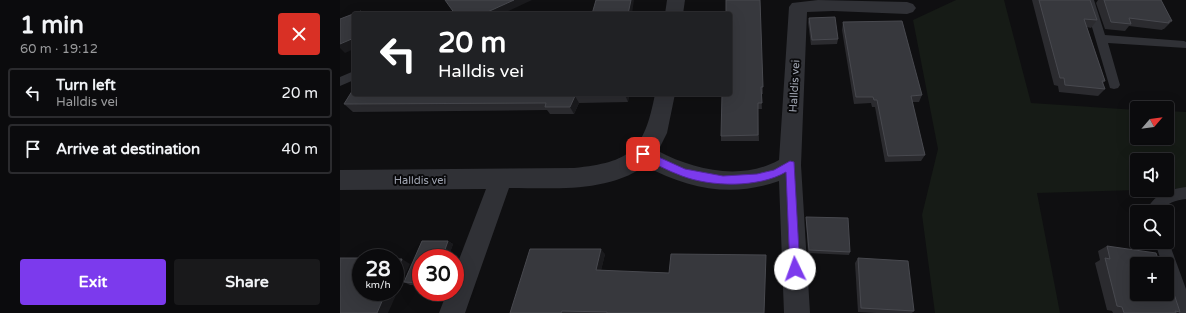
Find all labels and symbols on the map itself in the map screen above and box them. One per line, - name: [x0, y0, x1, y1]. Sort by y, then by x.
- street label: Halldis vei: [787, 59, 802, 113]
- north arrow: [1130, 101, 1174, 145]
- pin: [626, 137, 660, 171]
- street label: Halldis vei: [394, 174, 446, 187]
- position arrow: [774, 248, 816, 290]
- speed limit sign: 30: [412, 249, 464, 301]

